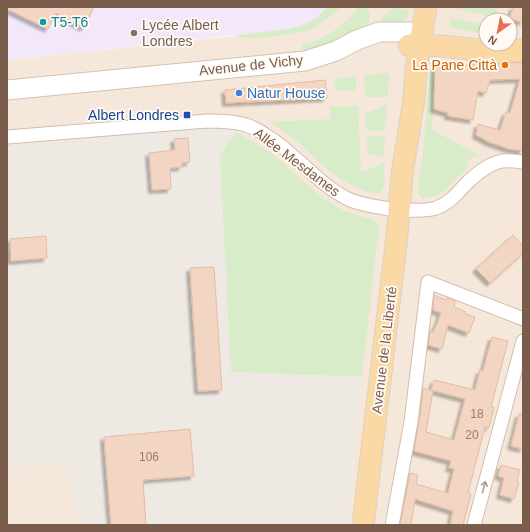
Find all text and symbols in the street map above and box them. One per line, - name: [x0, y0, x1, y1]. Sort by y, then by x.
- north arrow: [478, 12, 518, 52]
- place label: T5-T6: [51, 14, 89, 30]
- marker: T5-T6: [38, 17, 48, 27]
- place label: Lycée Albert Londres: [142, 17, 219, 49]
- marker: Lycée Albert Londres: [129, 28, 139, 38]
- text: N: [486, 33, 499, 48]
- street label: Avenue de Vichy: [198, 52, 304, 78]
- place label: La Pane Città: [412, 57, 497, 73]
- marker: La Pane Città: [500, 60, 510, 70]
- place label: Natur House: [247, 85, 326, 101]
- marker: Natur House: [234, 88, 244, 98]
- place label: Albert Londres: [88, 107, 179, 123]
- marker: Albert Londres: [182, 110, 192, 120]
- street label: Allée Mesdames: [251, 124, 343, 200]
- street label: Avenue de la Liberté: [368, 285, 400, 415]
- house number: 18: [470, 407, 484, 421]
- house number: 20: [465, 428, 479, 442]
- house number: 106: [139, 450, 159, 464]
- one-way arrow: [481, 481, 489, 494]

